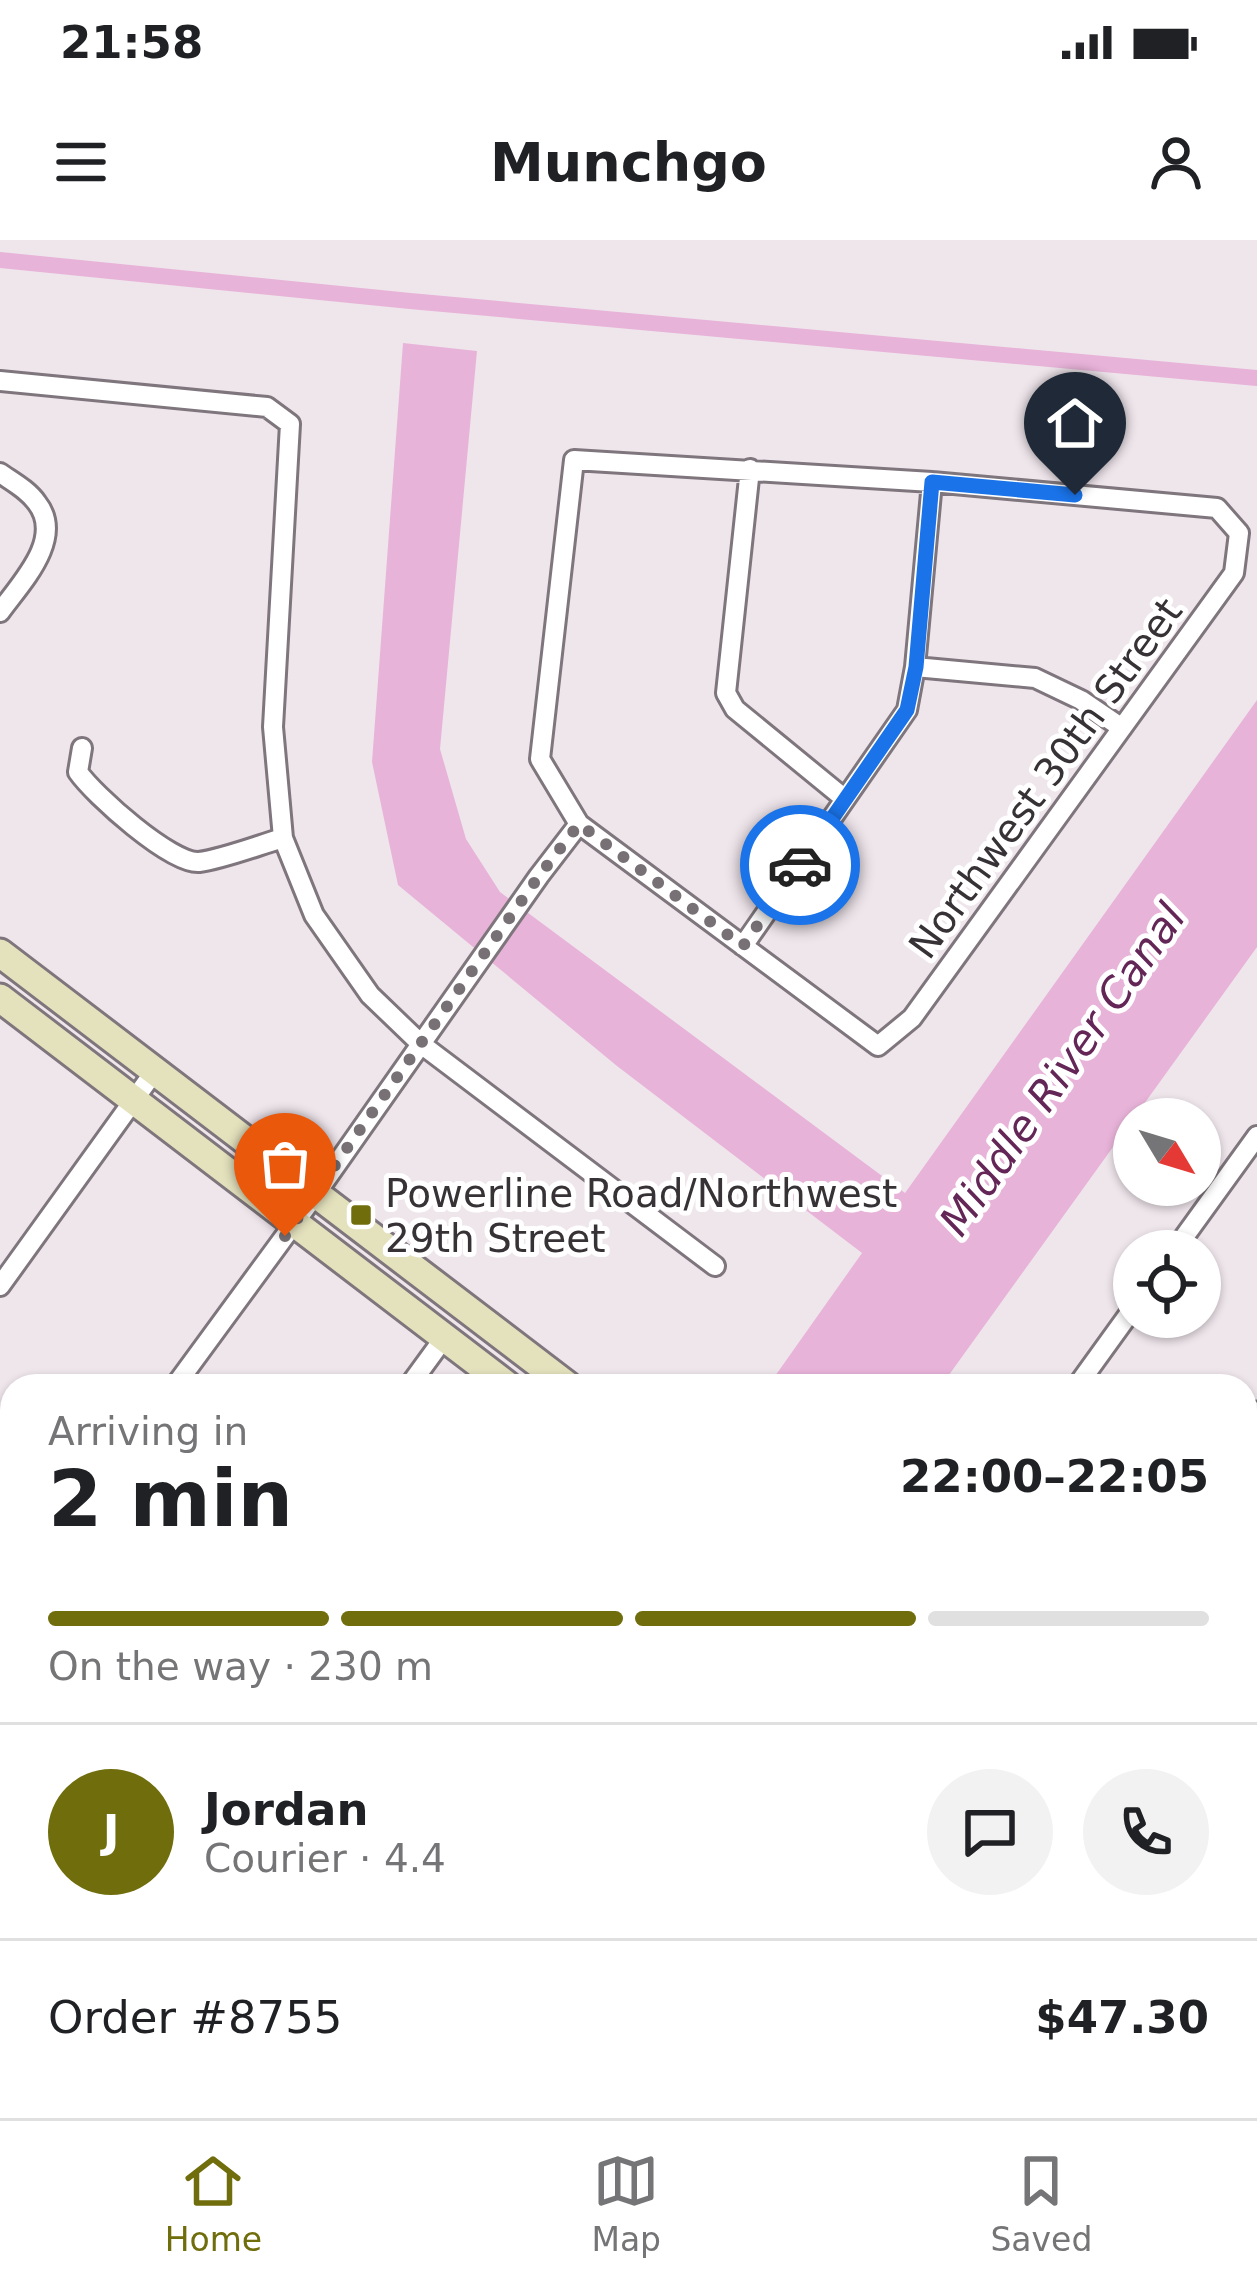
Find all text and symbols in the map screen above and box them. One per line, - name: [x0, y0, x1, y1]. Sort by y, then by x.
- text: 21:58: [60, 16, 203, 69]
- icon: menu: [48, 129, 114, 195]
- icon: person: [1143, 129, 1209, 195]
- text: Munchgo: [490, 131, 767, 194]
- pin: [1024, 372, 1126, 495]
- icon: home: [1042, 390, 1108, 456]
- street label: Northwest 30th Street: [900, 590, 1191, 967]
- courier: [740, 805, 860, 925]
- icon: car: [767, 832, 833, 898]
- water label: Middle River Canal: [930, 894, 1195, 1244]
- north arrow: [1113, 1098, 1221, 1206]
- map controls: [1113, 1098, 1221, 1338]
- pin: [234, 1113, 336, 1236]
- icon: bag: [252, 1131, 318, 1197]
- place label: Powerline Road/Northwest 29th Street: [385, 1171, 897, 1261]
- marker: Powerline Road/Northwest 29th Street: [348, 1202, 374, 1228]
- button: locate: [1113, 1230, 1221, 1338]
- text: Arriving in: [48, 1409, 248, 1454]
- text: 22:00–22:05: [900, 1450, 1209, 1503]
- text: 2 min: [48, 1454, 293, 1544]
- text: On the way · 230 m: [48, 1644, 433, 1689]
- button: chat: [927, 1769, 1053, 1895]
- button: phone: [1083, 1769, 1209, 1895]
- text: Jordan: [204, 1783, 368, 1836]
- text: J: [103, 1805, 119, 1858]
- text: Courier · 4.4: [204, 1836, 446, 1881]
- text: Order #8755: [48, 1991, 342, 2044]
- text: $47.30: [1035, 1991, 1209, 2044]
- tab: Home: [165, 2148, 262, 2259]
- tab: Map: [591, 2148, 661, 2259]
- tab: Saved: [990, 2148, 1092, 2259]

